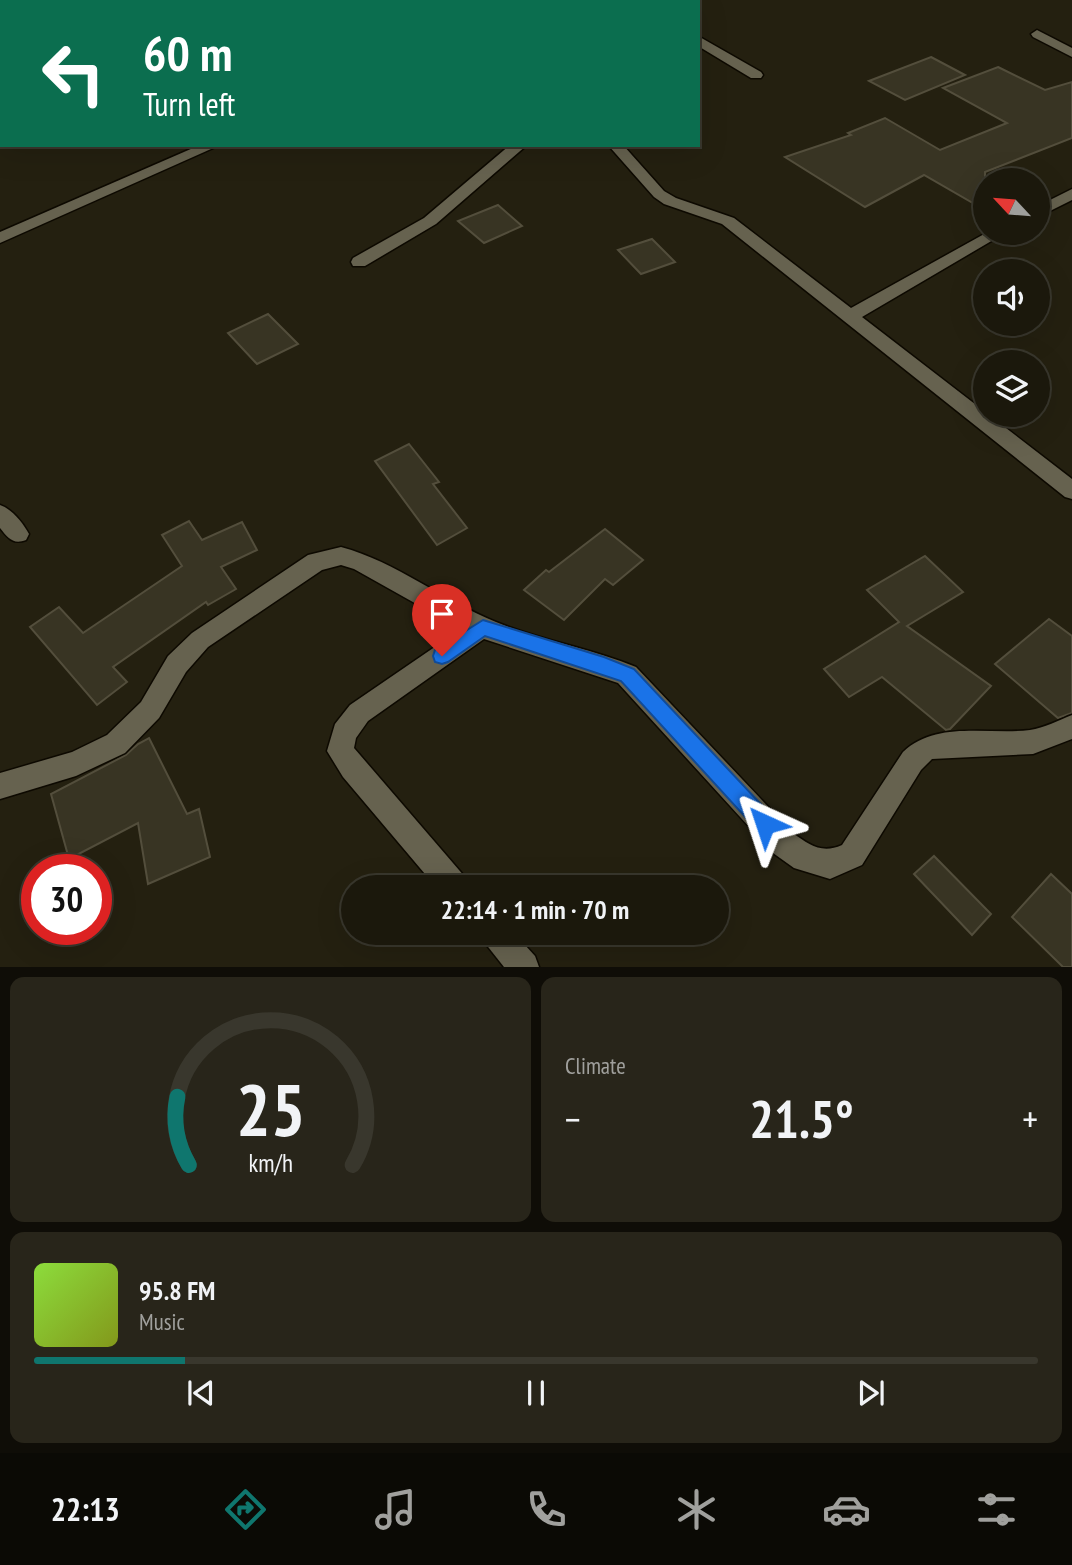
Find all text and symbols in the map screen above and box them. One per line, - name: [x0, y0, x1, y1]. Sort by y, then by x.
- text: 60 m: [143, 21, 232, 85]
- icon: left: [28, 28, 119, 119]
- text: Turn left: [143, 83, 235, 125]
- north arrow: [973, 168, 1050, 245]
- map controls: [973, 168, 1050, 427]
- button: sound: [973, 259, 1050, 336]
- button: layers: [973, 350, 1050, 427]
- pin: [412, 584, 472, 656]
- icon: arrive: [423, 595, 461, 633]
- position arrow: [728, 787, 802, 861]
- speed limit sign: 30: [21, 854, 112, 945]
- text: 22:14 · 1 min · 70 m: [441, 893, 629, 926]
- text: Climate: [565, 1051, 626, 1080]
- text: 25: [236, 1062, 305, 1156]
- text: 21.5°: [749, 1085, 854, 1152]
- text: −: [565, 1094, 581, 1143]
- text: +: [1022, 1094, 1038, 1143]
- text: km/h: [248, 1147, 293, 1179]
- text: 95.8 FM: [139, 1274, 215, 1307]
- text: Music: [139, 1307, 185, 1336]
- icon: previous: [182, 1374, 220, 1412]
- icon: pause: [517, 1374, 555, 1412]
- icon: next: [852, 1374, 890, 1412]
- icon: directions: [221, 1485, 270, 1534]
- icon: music: [371, 1485, 420, 1534]
- icon: phone: [522, 1485, 571, 1534]
- icon: climate: [672, 1485, 721, 1534]
- icon: car: [822, 1485, 871, 1534]
- icon: filters: [972, 1485, 1021, 1534]
- text: 22:13: [51, 1488, 120, 1530]

